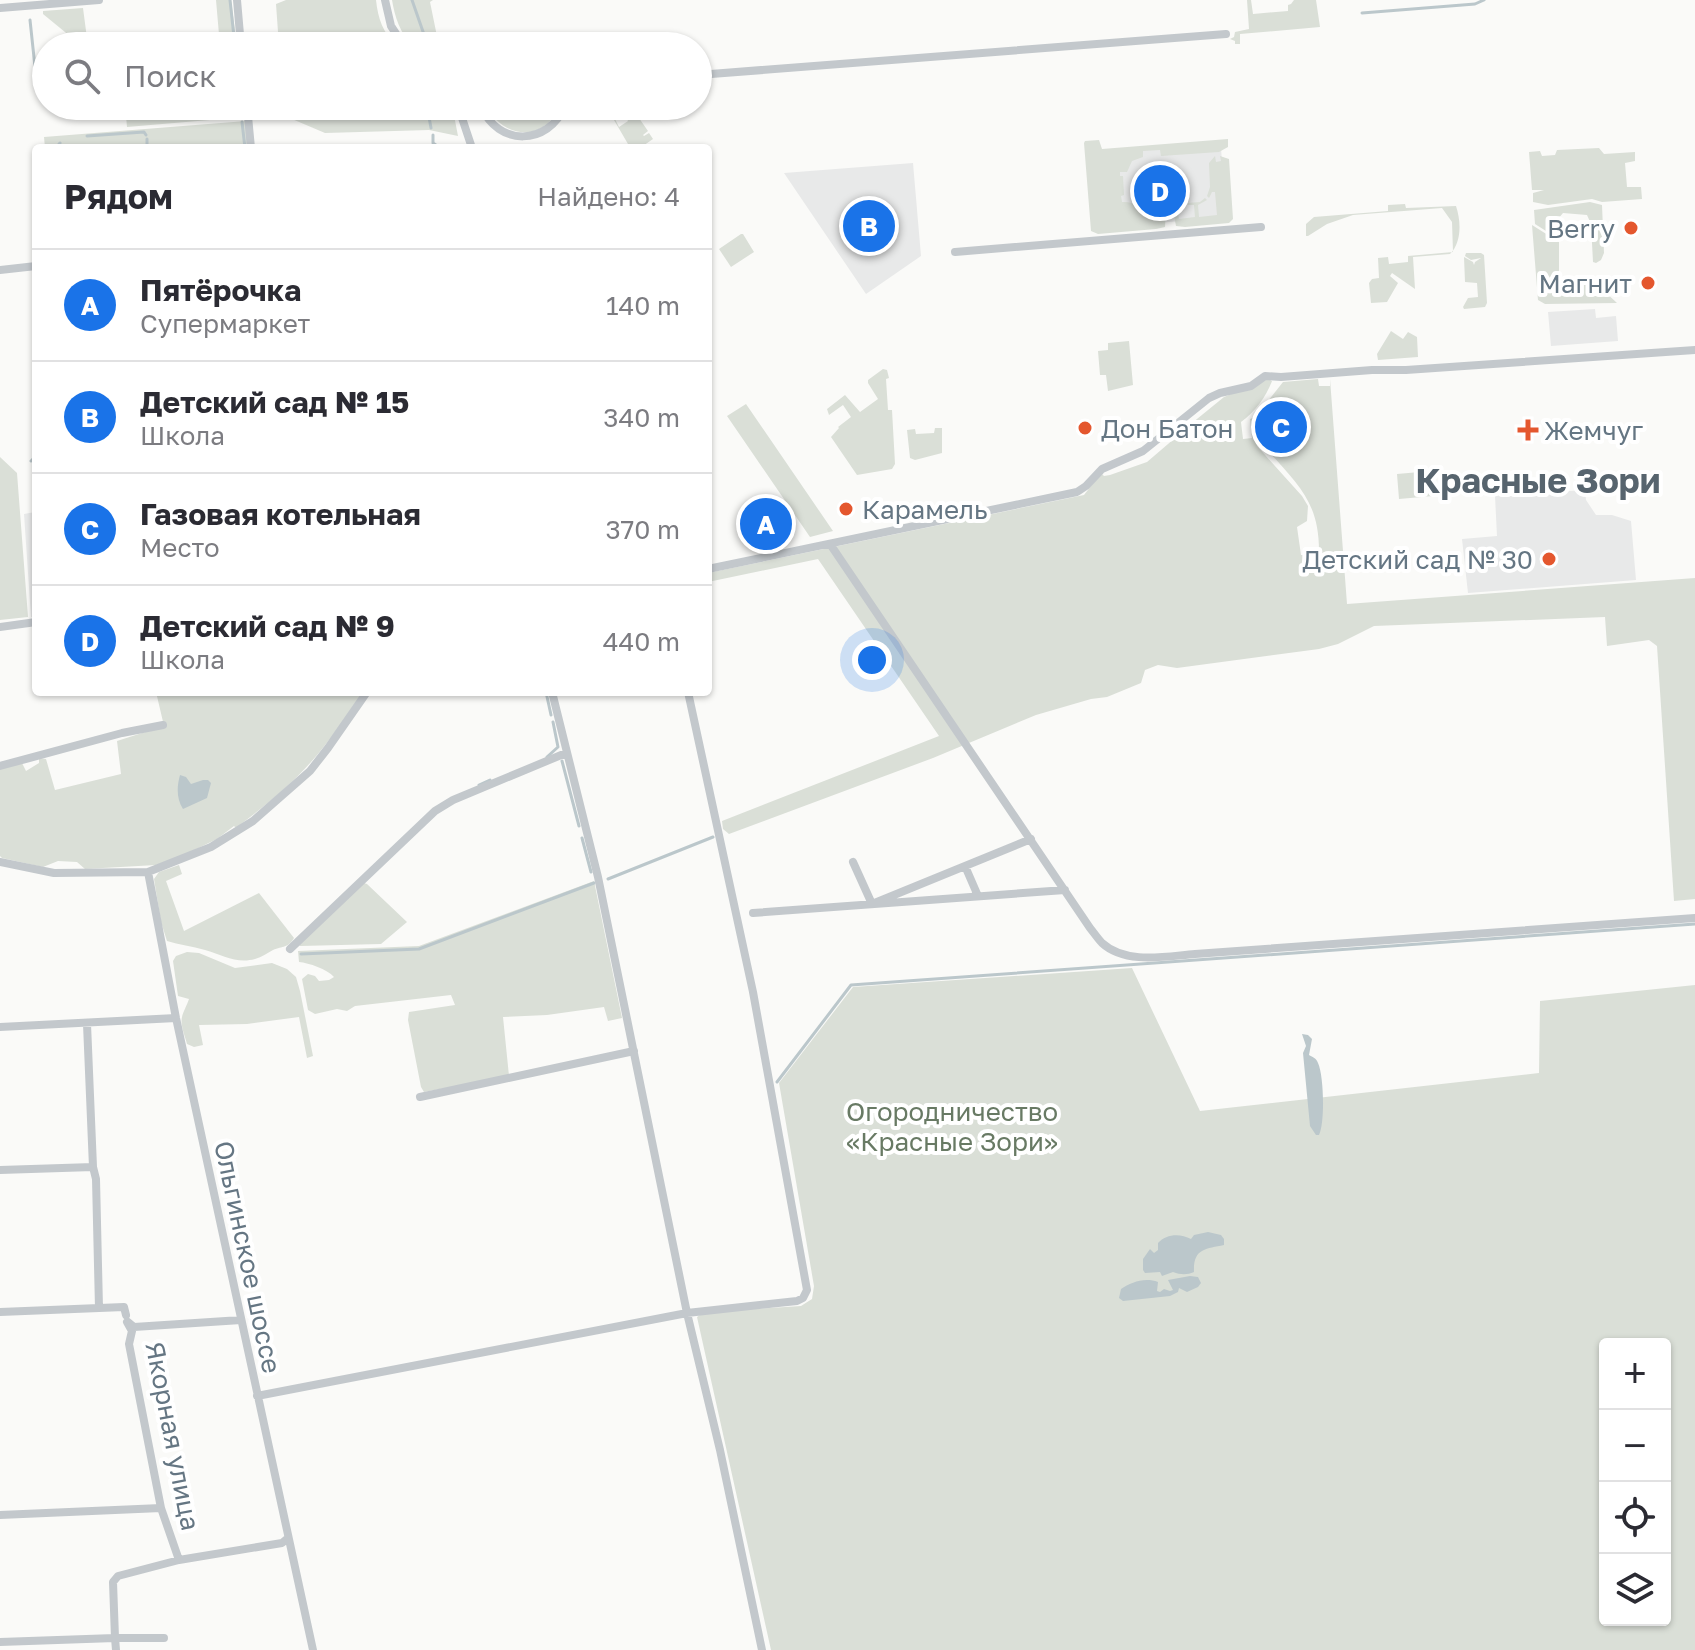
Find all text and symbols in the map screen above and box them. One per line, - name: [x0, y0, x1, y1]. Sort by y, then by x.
- search box: [32, 32, 712, 120]
- icon: search: [60, 54, 104, 98]
- text: Поиск: [124, 58, 216, 94]
- pin: D: [1134, 161, 1186, 221]
- text: Рядом: [64, 176, 173, 216]
- text: Найдено: 4: [537, 181, 680, 212]
- pin: B: [843, 196, 895, 256]
- place label: Berry: [1547, 213, 1615, 244]
- marker: Berry: [1622, 219, 1640, 237]
- place label: Магнит: [1539, 268, 1632, 299]
- text: Пятёрочка: [140, 272, 301, 308]
- marker: Магнит: [1639, 274, 1657, 292]
- text: A: [81, 290, 99, 321]
- text: 140 m: [606, 290, 680, 321]
- text: Супермаркет: [140, 308, 310, 339]
- text: Детский сад № 15: [140, 384, 409, 420]
- pin: C: [1255, 397, 1307, 457]
- text: B: [81, 402, 99, 433]
- text: 340 m: [603, 402, 680, 433]
- place label: Дон Батон: [1101, 413, 1233, 444]
- place label: Жемчуг: [1544, 415, 1643, 446]
- marker: Дон Батон: [1076, 419, 1094, 437]
- text: Школа: [140, 420, 225, 451]
- marker: Жемчуг: [1519, 421, 1537, 439]
- district label: Красные Зори: [1415, 460, 1661, 500]
- pin: A: [740, 494, 792, 554]
- place label: Карамель: [862, 494, 988, 525]
- text: Газовая котельная: [140, 496, 421, 532]
- marker: Карамель: [837, 500, 855, 518]
- text: C: [81, 514, 99, 545]
- text: 370 m: [605, 514, 680, 545]
- text: Место: [140, 532, 220, 563]
- place label: Детский сад № 30: [1302, 544, 1533, 575]
- marker: Детский сад № 30: [1540, 550, 1558, 568]
- text: Детский сад № 9: [140, 608, 395, 644]
- text: D: [81, 626, 99, 657]
- text: 440 m: [603, 626, 680, 657]
- your location: [852, 640, 892, 680]
- text: Школа: [140, 644, 225, 675]
- park label: Огородничество «Красные Зори»: [846, 1096, 1058, 1157]
- street label: Ольгинское шоссе: [208, 1138, 288, 1376]
- map controls: [1599, 1338, 1671, 1626]
- button: +: [1599, 1338, 1671, 1410]
- street label: Якорная улица: [139, 1339, 207, 1533]
- button: −: [1599, 1410, 1671, 1482]
- button: locate: [1599, 1482, 1671, 1554]
- button: layers: [1599, 1554, 1671, 1626]

